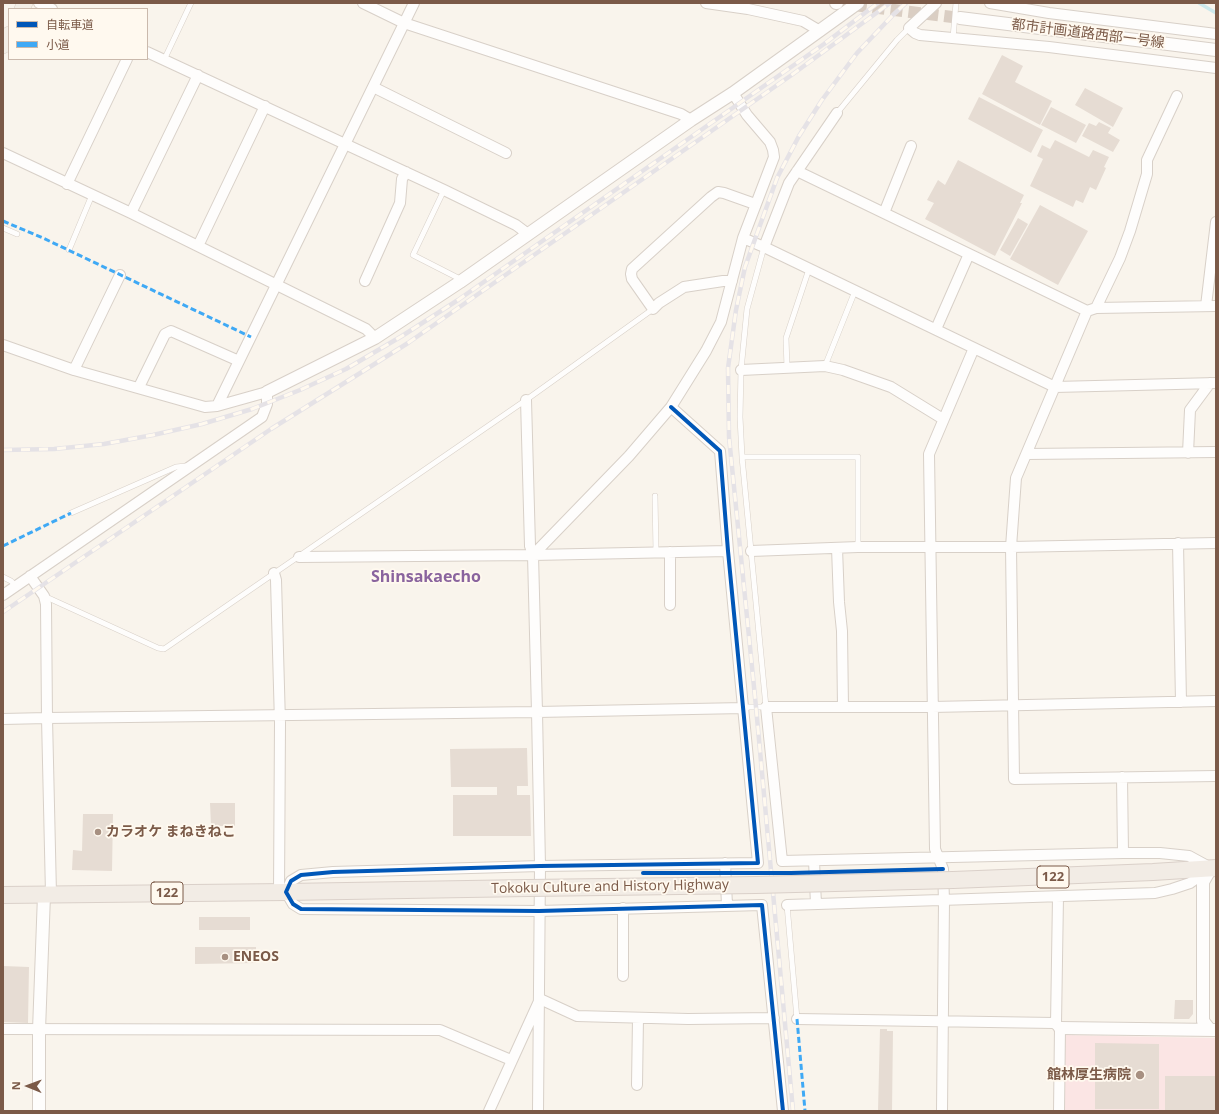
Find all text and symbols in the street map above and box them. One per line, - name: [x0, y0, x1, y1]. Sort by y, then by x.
- legend: [8, 8, 148, 60]
- text: 自転車道: [46, 16, 94, 33]
- street label: 都市計画道路西部一号線: [1011, 16, 1165, 52]
- text: 小道: [46, 36, 70, 53]
- district label: Shinsakaecho: [371, 567, 481, 587]
- place label: カラオケ まねきねこ: [106, 824, 236, 840]
- marker: カラオケ まねきねこ: [93, 827, 103, 837]
- road number: 122: [1037, 866, 1069, 888]
- street label: Tokoku Culture and History Highway: [491, 877, 729, 897]
- road number: 122: [151, 882, 183, 904]
- place label: ENEOS: [233, 949, 279, 965]
- marker: ENEOS: [220, 952, 230, 962]
- north arrow: [8, 1066, 48, 1106]
- place label: 館林厚生病院: [1047, 1067, 1131, 1083]
- marker: 館林厚生病院: [1134, 1069, 1146, 1081]
- text: N: [8, 1081, 23, 1090]

